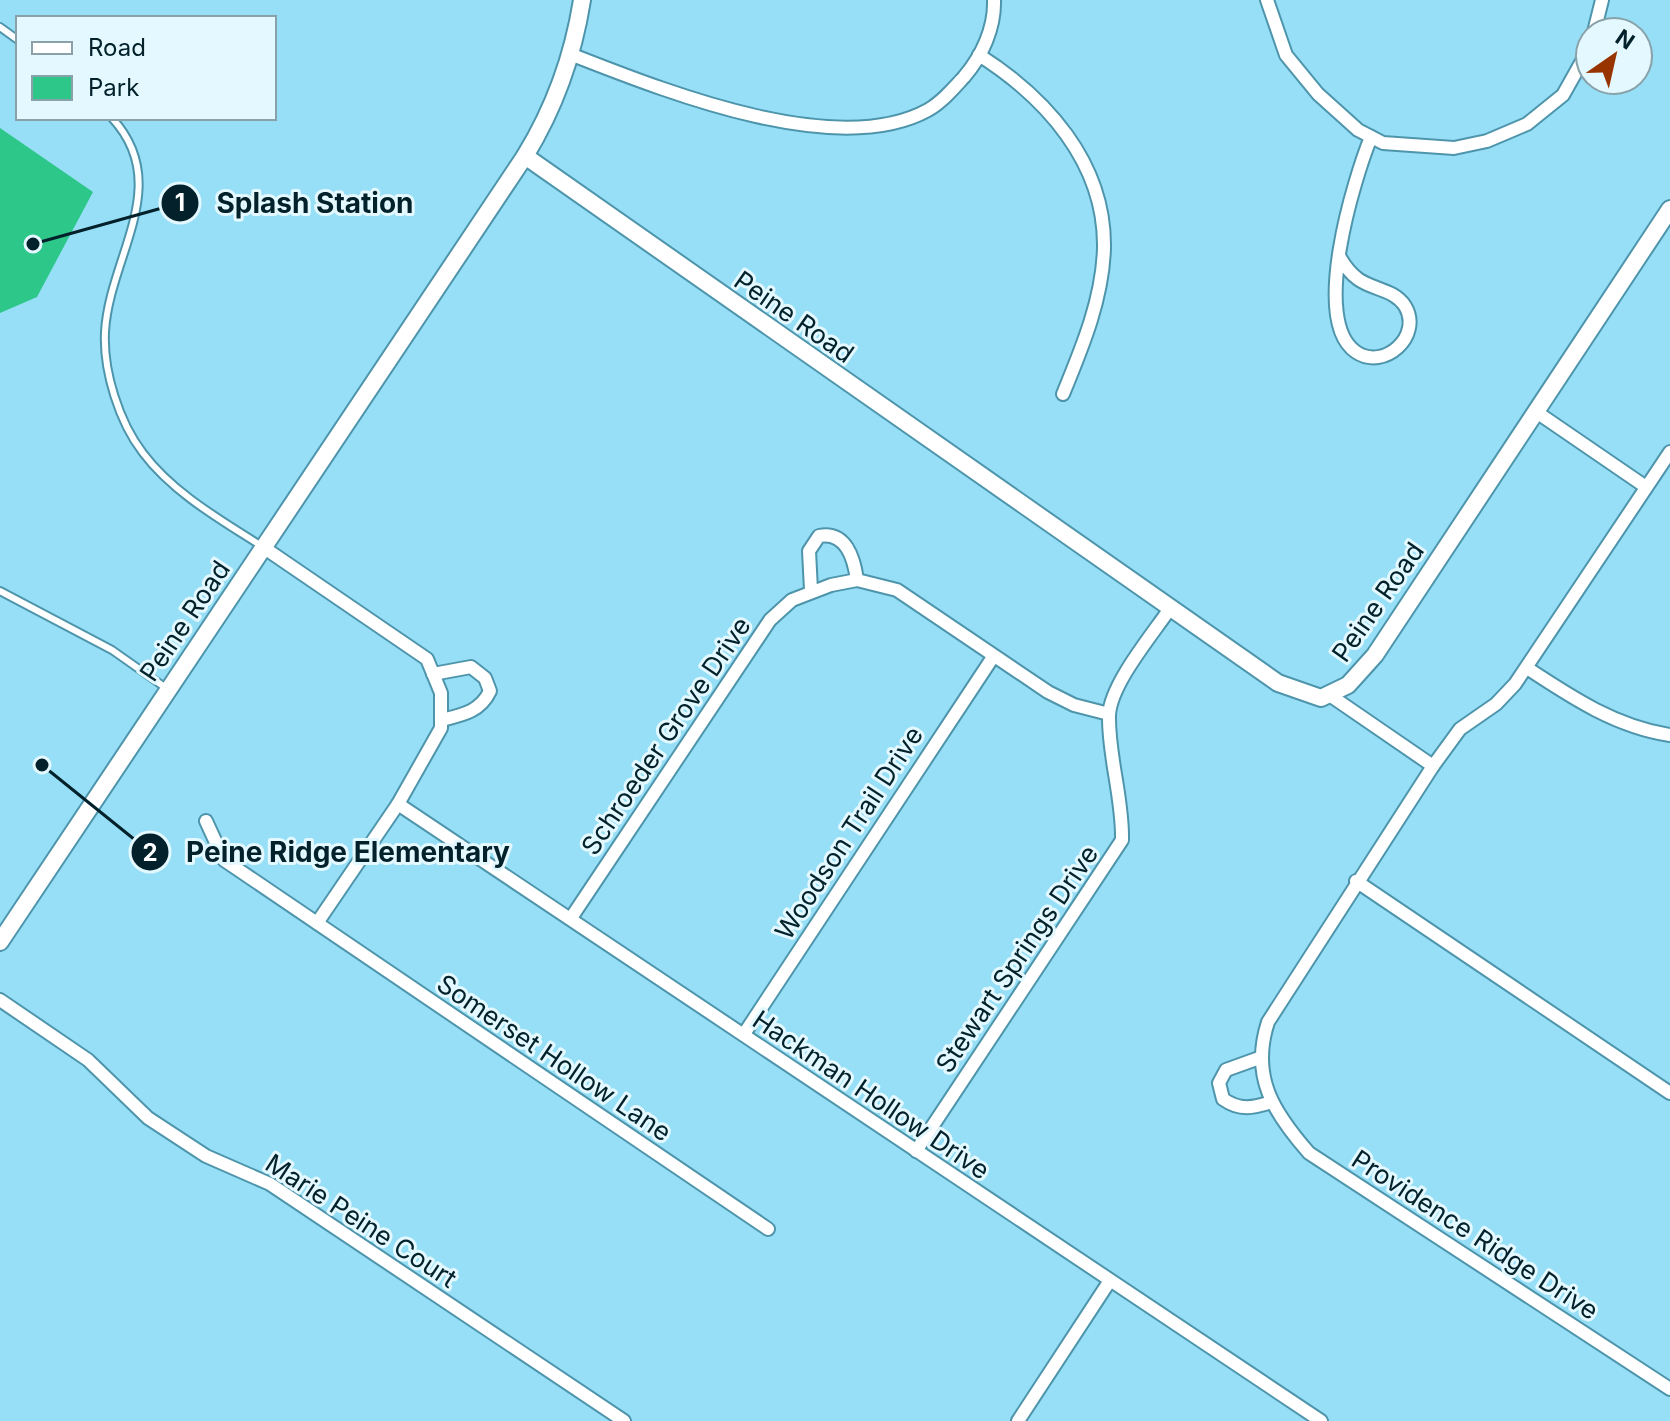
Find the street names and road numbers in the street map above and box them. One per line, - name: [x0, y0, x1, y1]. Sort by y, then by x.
- street label: Peine Road: [729, 264, 860, 369]
- street label: Peine Road: [1325, 536, 1430, 667]
- street label: Peine Road: [133, 555, 236, 687]
- street label: Schroeder Grove Drive: [574, 611, 757, 861]
- street label: Woodson Trail Drive: [768, 720, 929, 945]
- street label: Stewart Springs Drive: [929, 839, 1104, 1078]
- street label: Somerset Hollow Lane: [431, 968, 677, 1148]
- street label: Hackman Hollow Drive: [747, 1004, 996, 1185]
- street label: Providence Ridge Drive: [1346, 1143, 1604, 1326]
- street label: Marie Peine Court: [260, 1147, 463, 1294]

